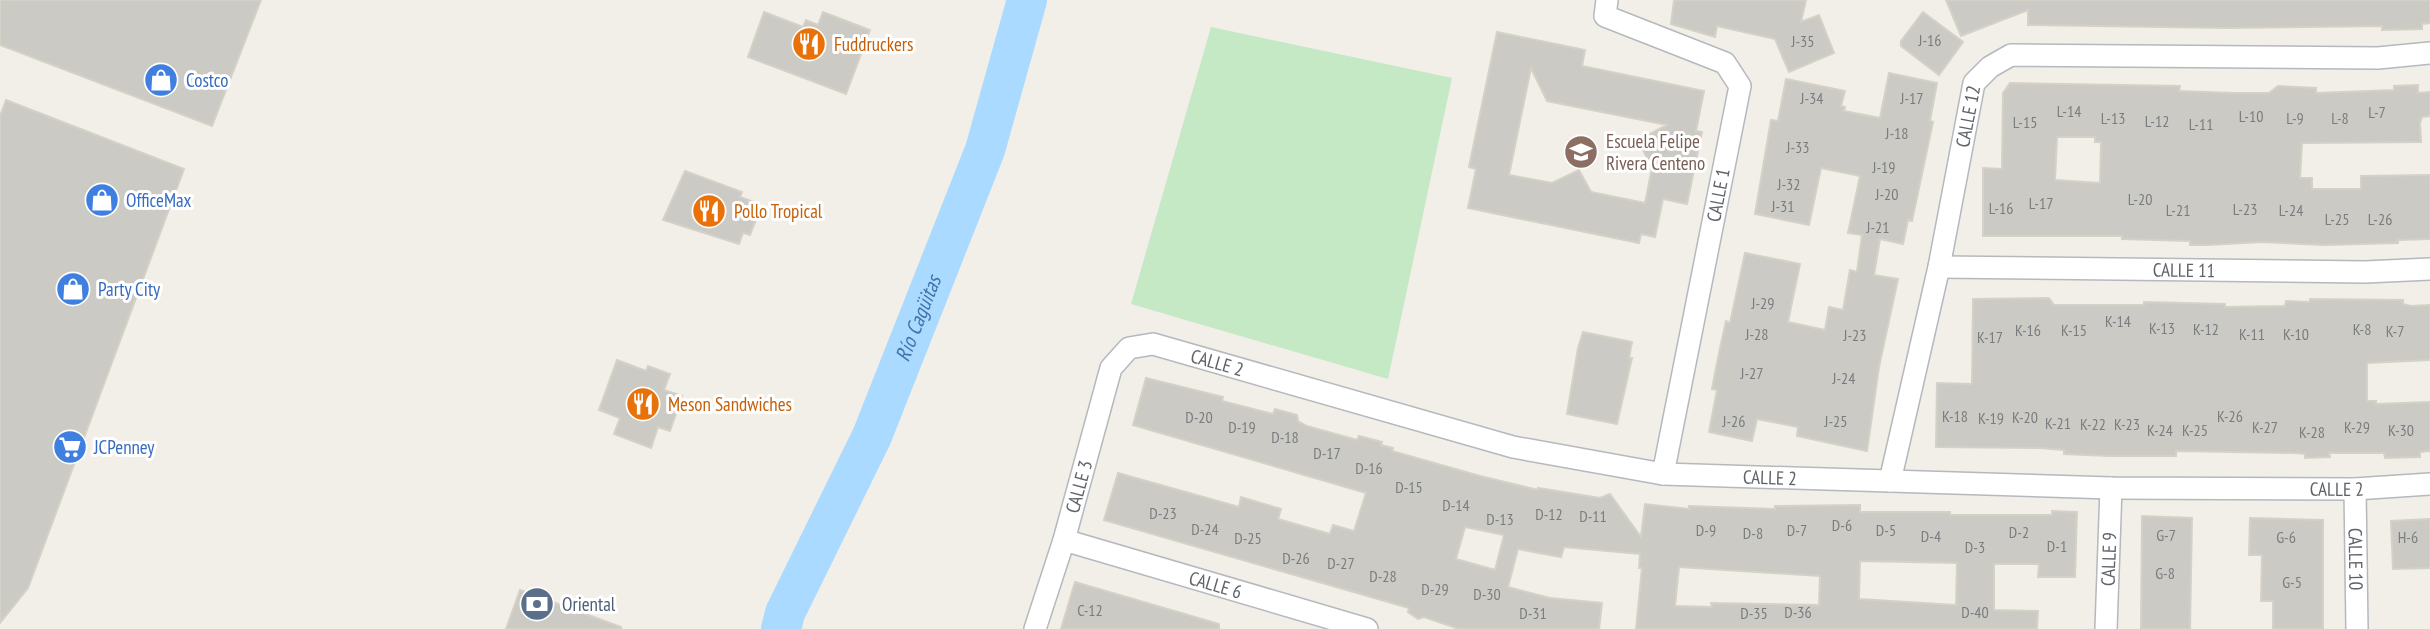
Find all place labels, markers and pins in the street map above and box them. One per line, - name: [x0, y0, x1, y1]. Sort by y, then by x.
- restaurant icon: Fuddruckers: [790, 25, 828, 63]
- place label: Fuddruckers: [834, 32, 913, 56]
- shop icon: Costco: [142, 61, 180, 99]
- place label: Costco: [186, 68, 229, 92]
- place label: Escuela Felipe Rivera Centeno: [1606, 129, 1705, 175]
- school or university icon: Escuela Felipe Rivera Centeno: [1562, 133, 1600, 171]
- shop icon: OfficeMax: [83, 181, 121, 219]
- place label: OfficeMax: [126, 188, 192, 212]
- restaurant icon: Pollo Tropical: [690, 192, 728, 230]
- place label: Pollo Tropical: [734, 199, 823, 223]
- shop icon: Party City: [54, 270, 92, 308]
- place label: Party City: [98, 277, 161, 301]
- restaurant icon: Meson Sandwiches: [624, 385, 662, 423]
- place label: Meson Sandwiches: [668, 392, 792, 416]
- supermarket icon: JCPenney: [51, 428, 89, 466]
- place label: JCPenney: [93, 435, 155, 459]
- bank icon: Oriental: [518, 585, 556, 623]
- place label: Oriental: [562, 592, 616, 616]

